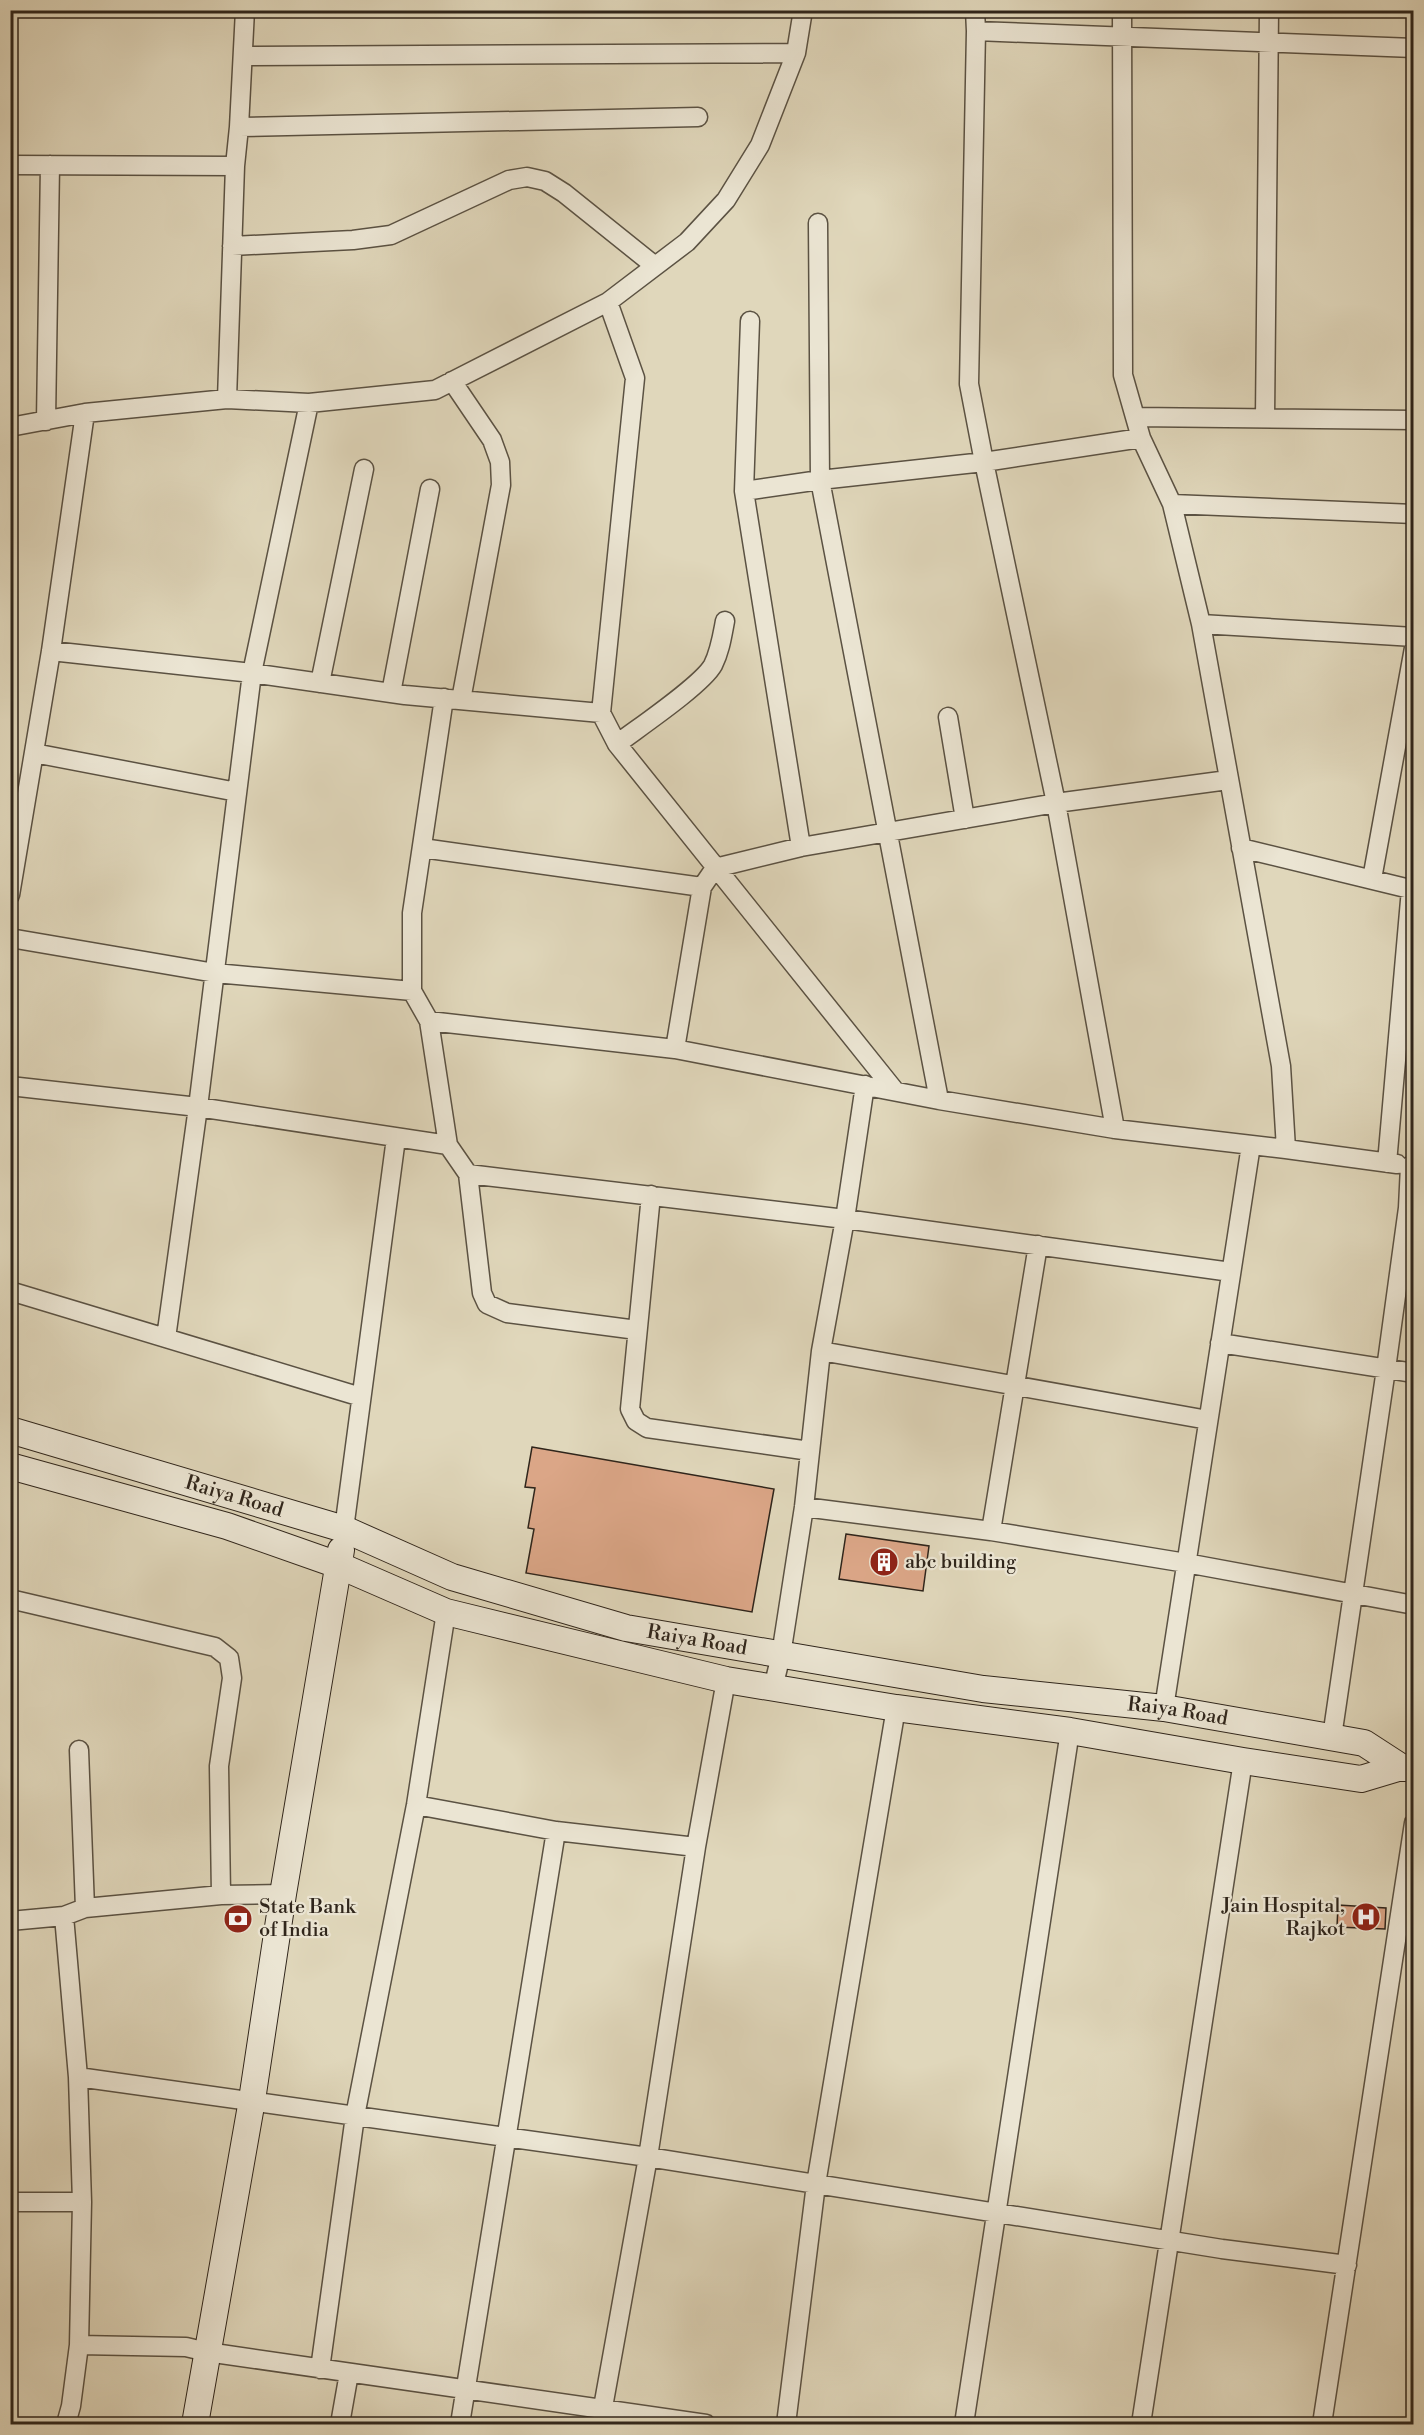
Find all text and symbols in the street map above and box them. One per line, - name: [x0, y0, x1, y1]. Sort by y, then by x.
- street label: Raiya Road: [182, 1470, 287, 1523]
- building icon: abc building: [868, 1546, 900, 1578]
- place label: abc building: [905, 1550, 1017, 1575]
- street label: Raiya Road: [645, 1619, 750, 1661]
- street label: Raiya Road: [1126, 1692, 1230, 1732]
- place label: Jain Hospital, Rajkot: [1221, 1894, 1345, 1942]
- place label: State Bank of India: [259, 1895, 357, 1943]
- hospital icon: Jain Hospital, Rajkot: [1350, 1901, 1382, 1933]
- bank icon: State Bank of India: [222, 1903, 254, 1935]

